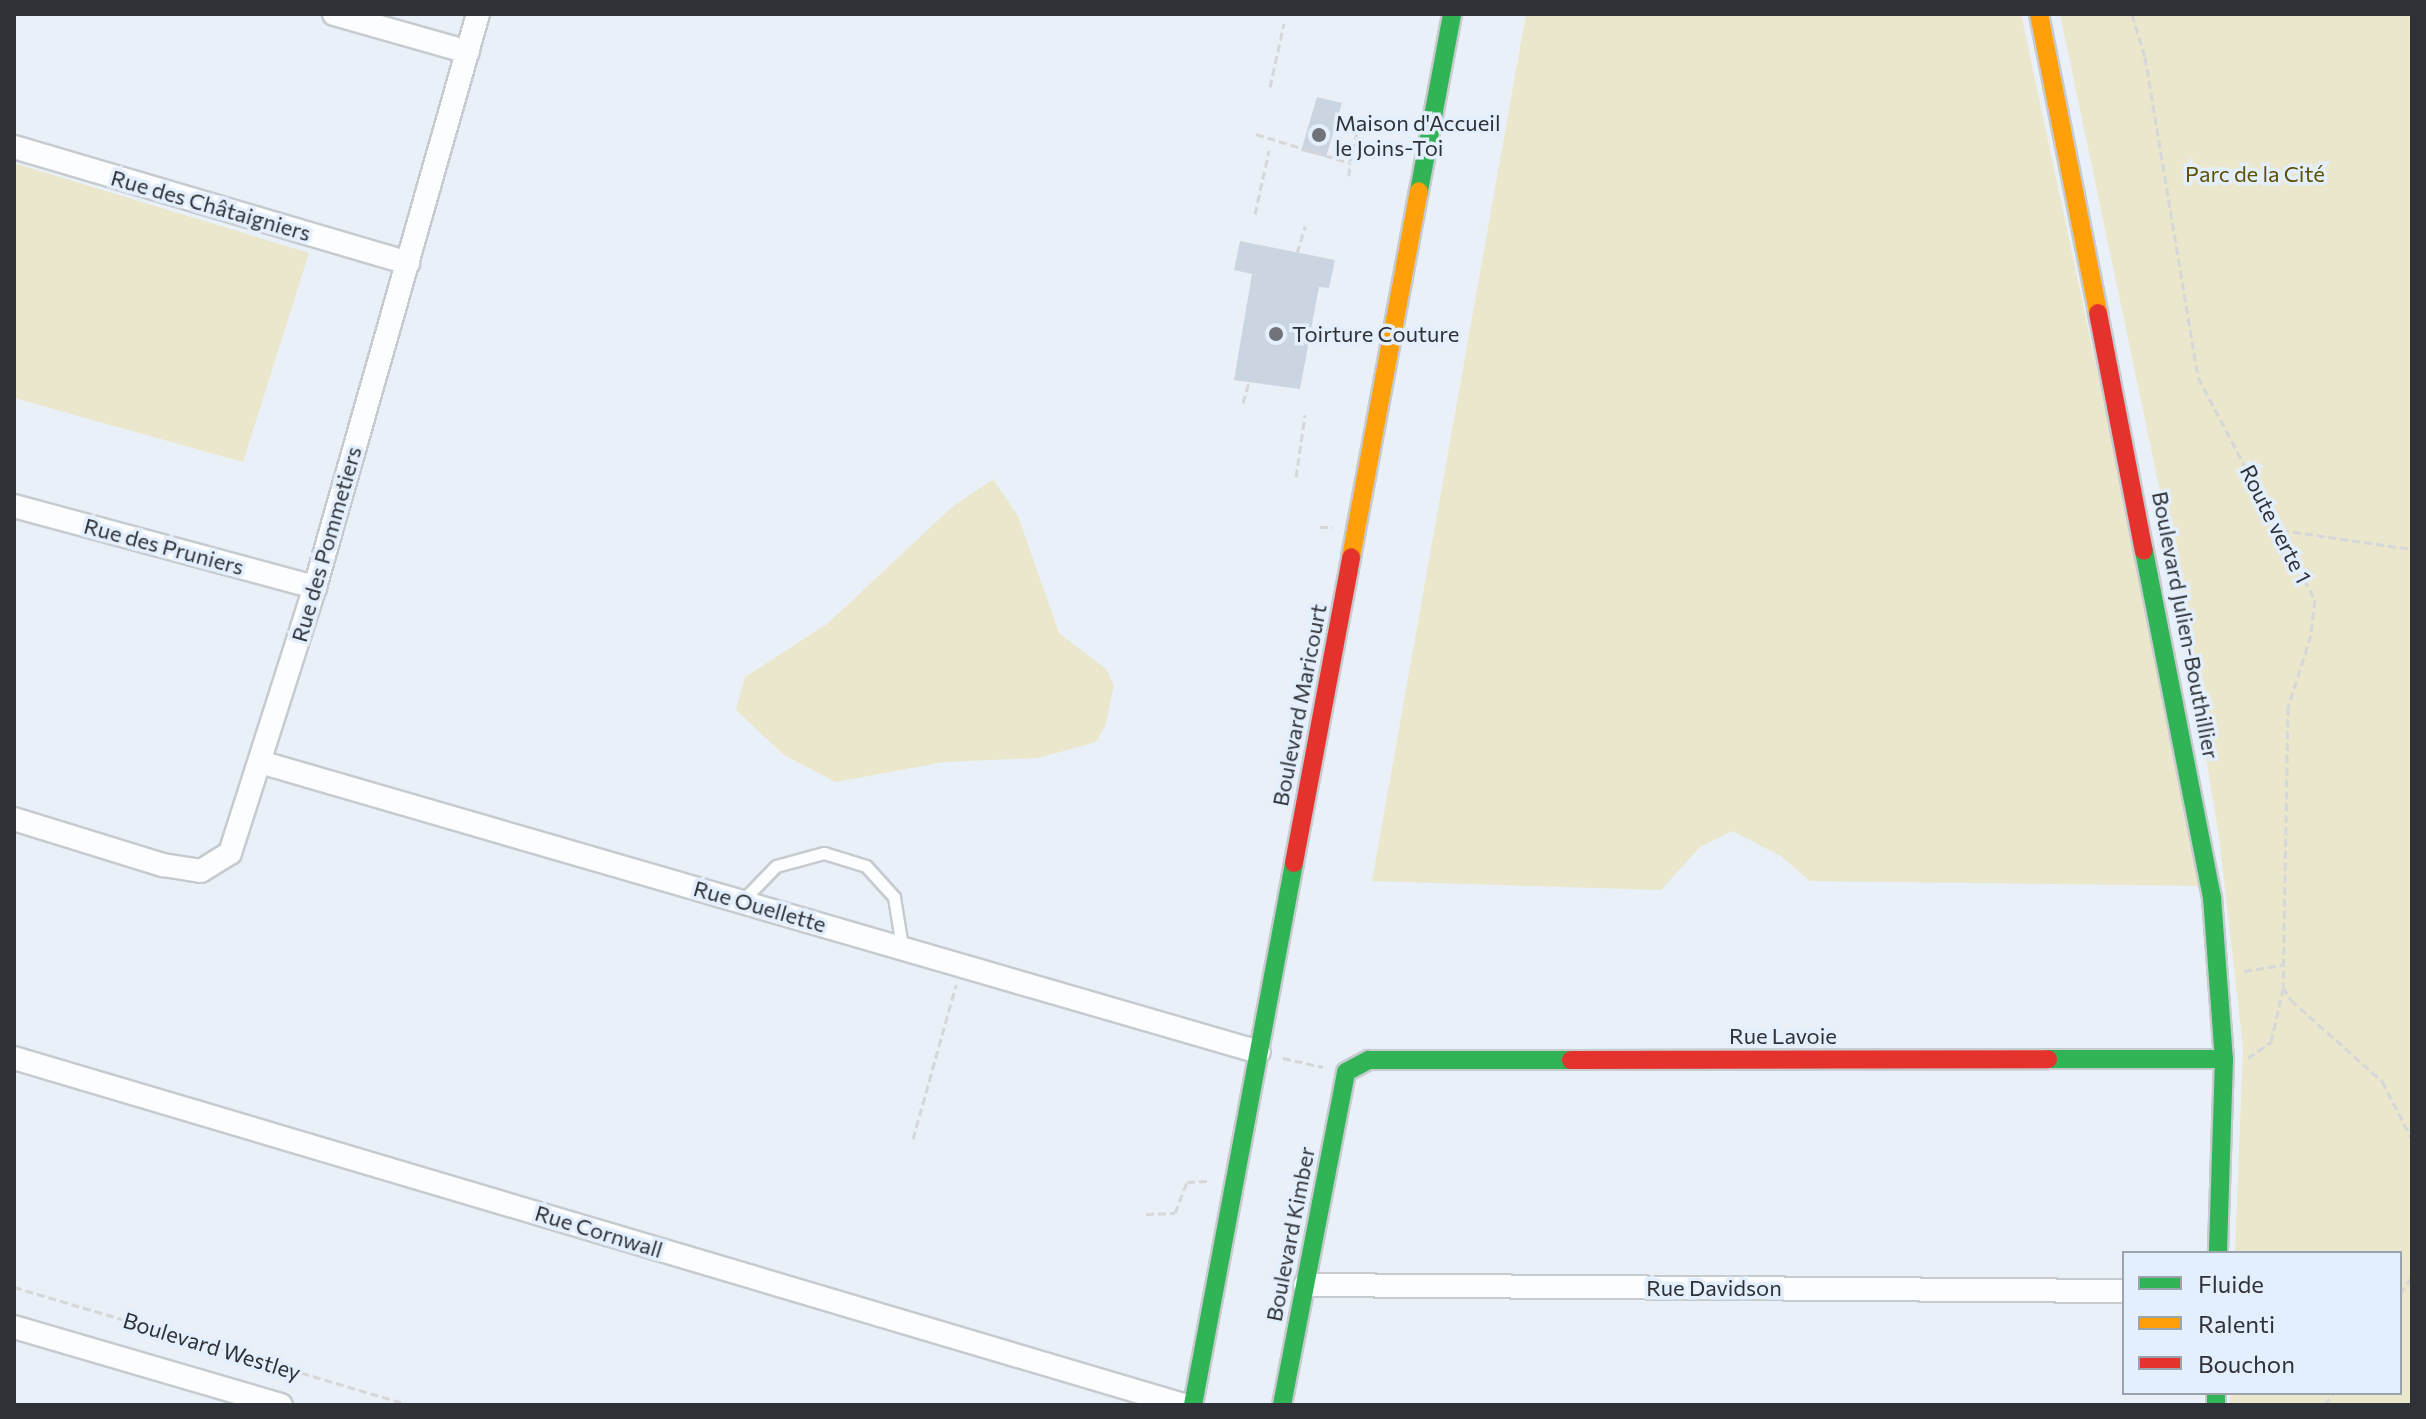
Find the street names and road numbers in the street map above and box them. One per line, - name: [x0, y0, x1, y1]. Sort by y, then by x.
- street label: Rue des Châtaigniers: [108, 164, 314, 246]
- street label: Rue des Pommetiers: [285, 443, 367, 645]
- street label: Route verte 1: [2235, 460, 2317, 588]
- street label: Boulevard Julien-Bouthillier: [2147, 489, 2225, 761]
- street label: Rue des Pruniers: [81, 512, 247, 580]
- street label: Boulevard Maricourt: [1266, 602, 1332, 808]
- street label: Rue Ouellette: [691, 874, 829, 938]
- street label: Rue Lavoie: [1729, 1023, 1837, 1049]
- street label: Boulevard Kimber: [1260, 1144, 1320, 1324]
- street label: Rue Cornwall: [532, 1199, 666, 1263]
- street label: Rue Davidson: [1646, 1275, 1782, 1301]
- street label: Boulevard Westley: [120, 1306, 304, 1386]

